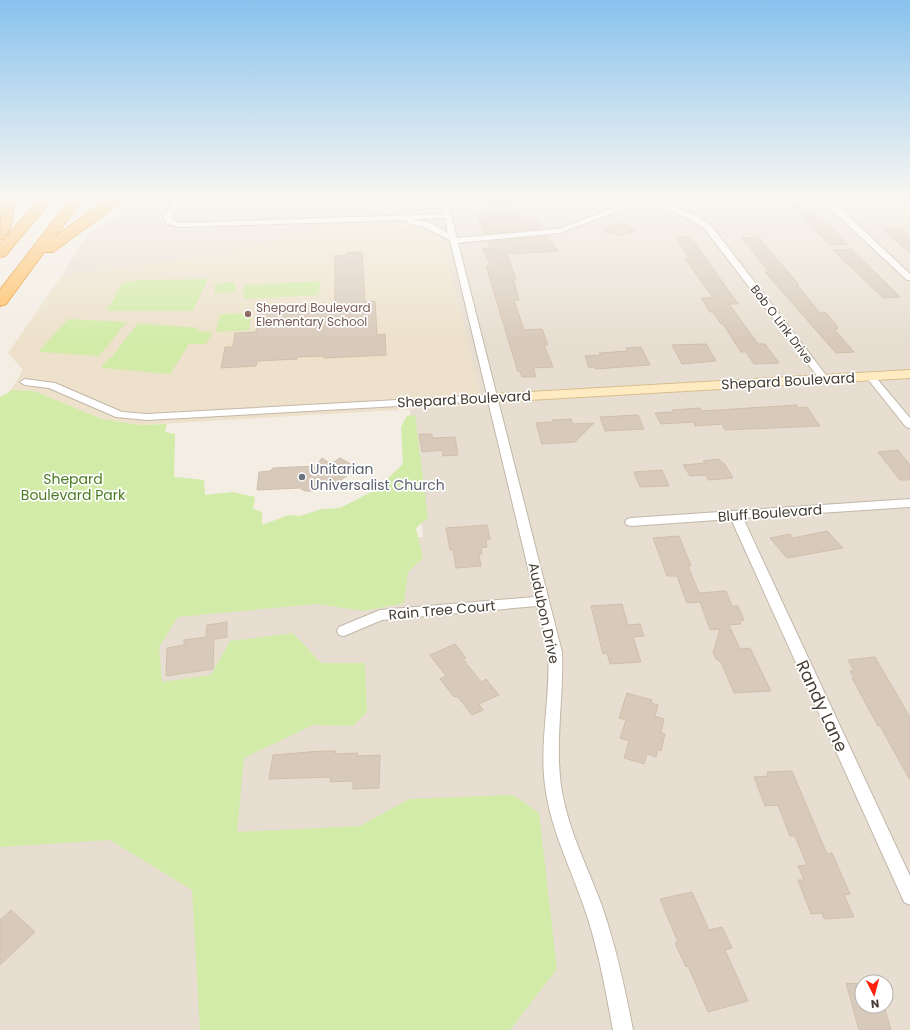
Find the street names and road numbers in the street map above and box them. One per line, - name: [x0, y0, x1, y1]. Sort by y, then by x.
- street label: Bob O Link Drive: [747, 281, 817, 367]
- street label: Shepard Boulevard: [721, 368, 855, 394]
- street label: Shepard Boulevard: [397, 386, 531, 412]
- street label: Bluff Boulevard: [717, 499, 823, 527]
- street label: Audubon Drive: [524, 561, 565, 666]
- street label: Rain Tree Court: [388, 595, 496, 625]
- street label: Randy Lane: [790, 656, 854, 756]

